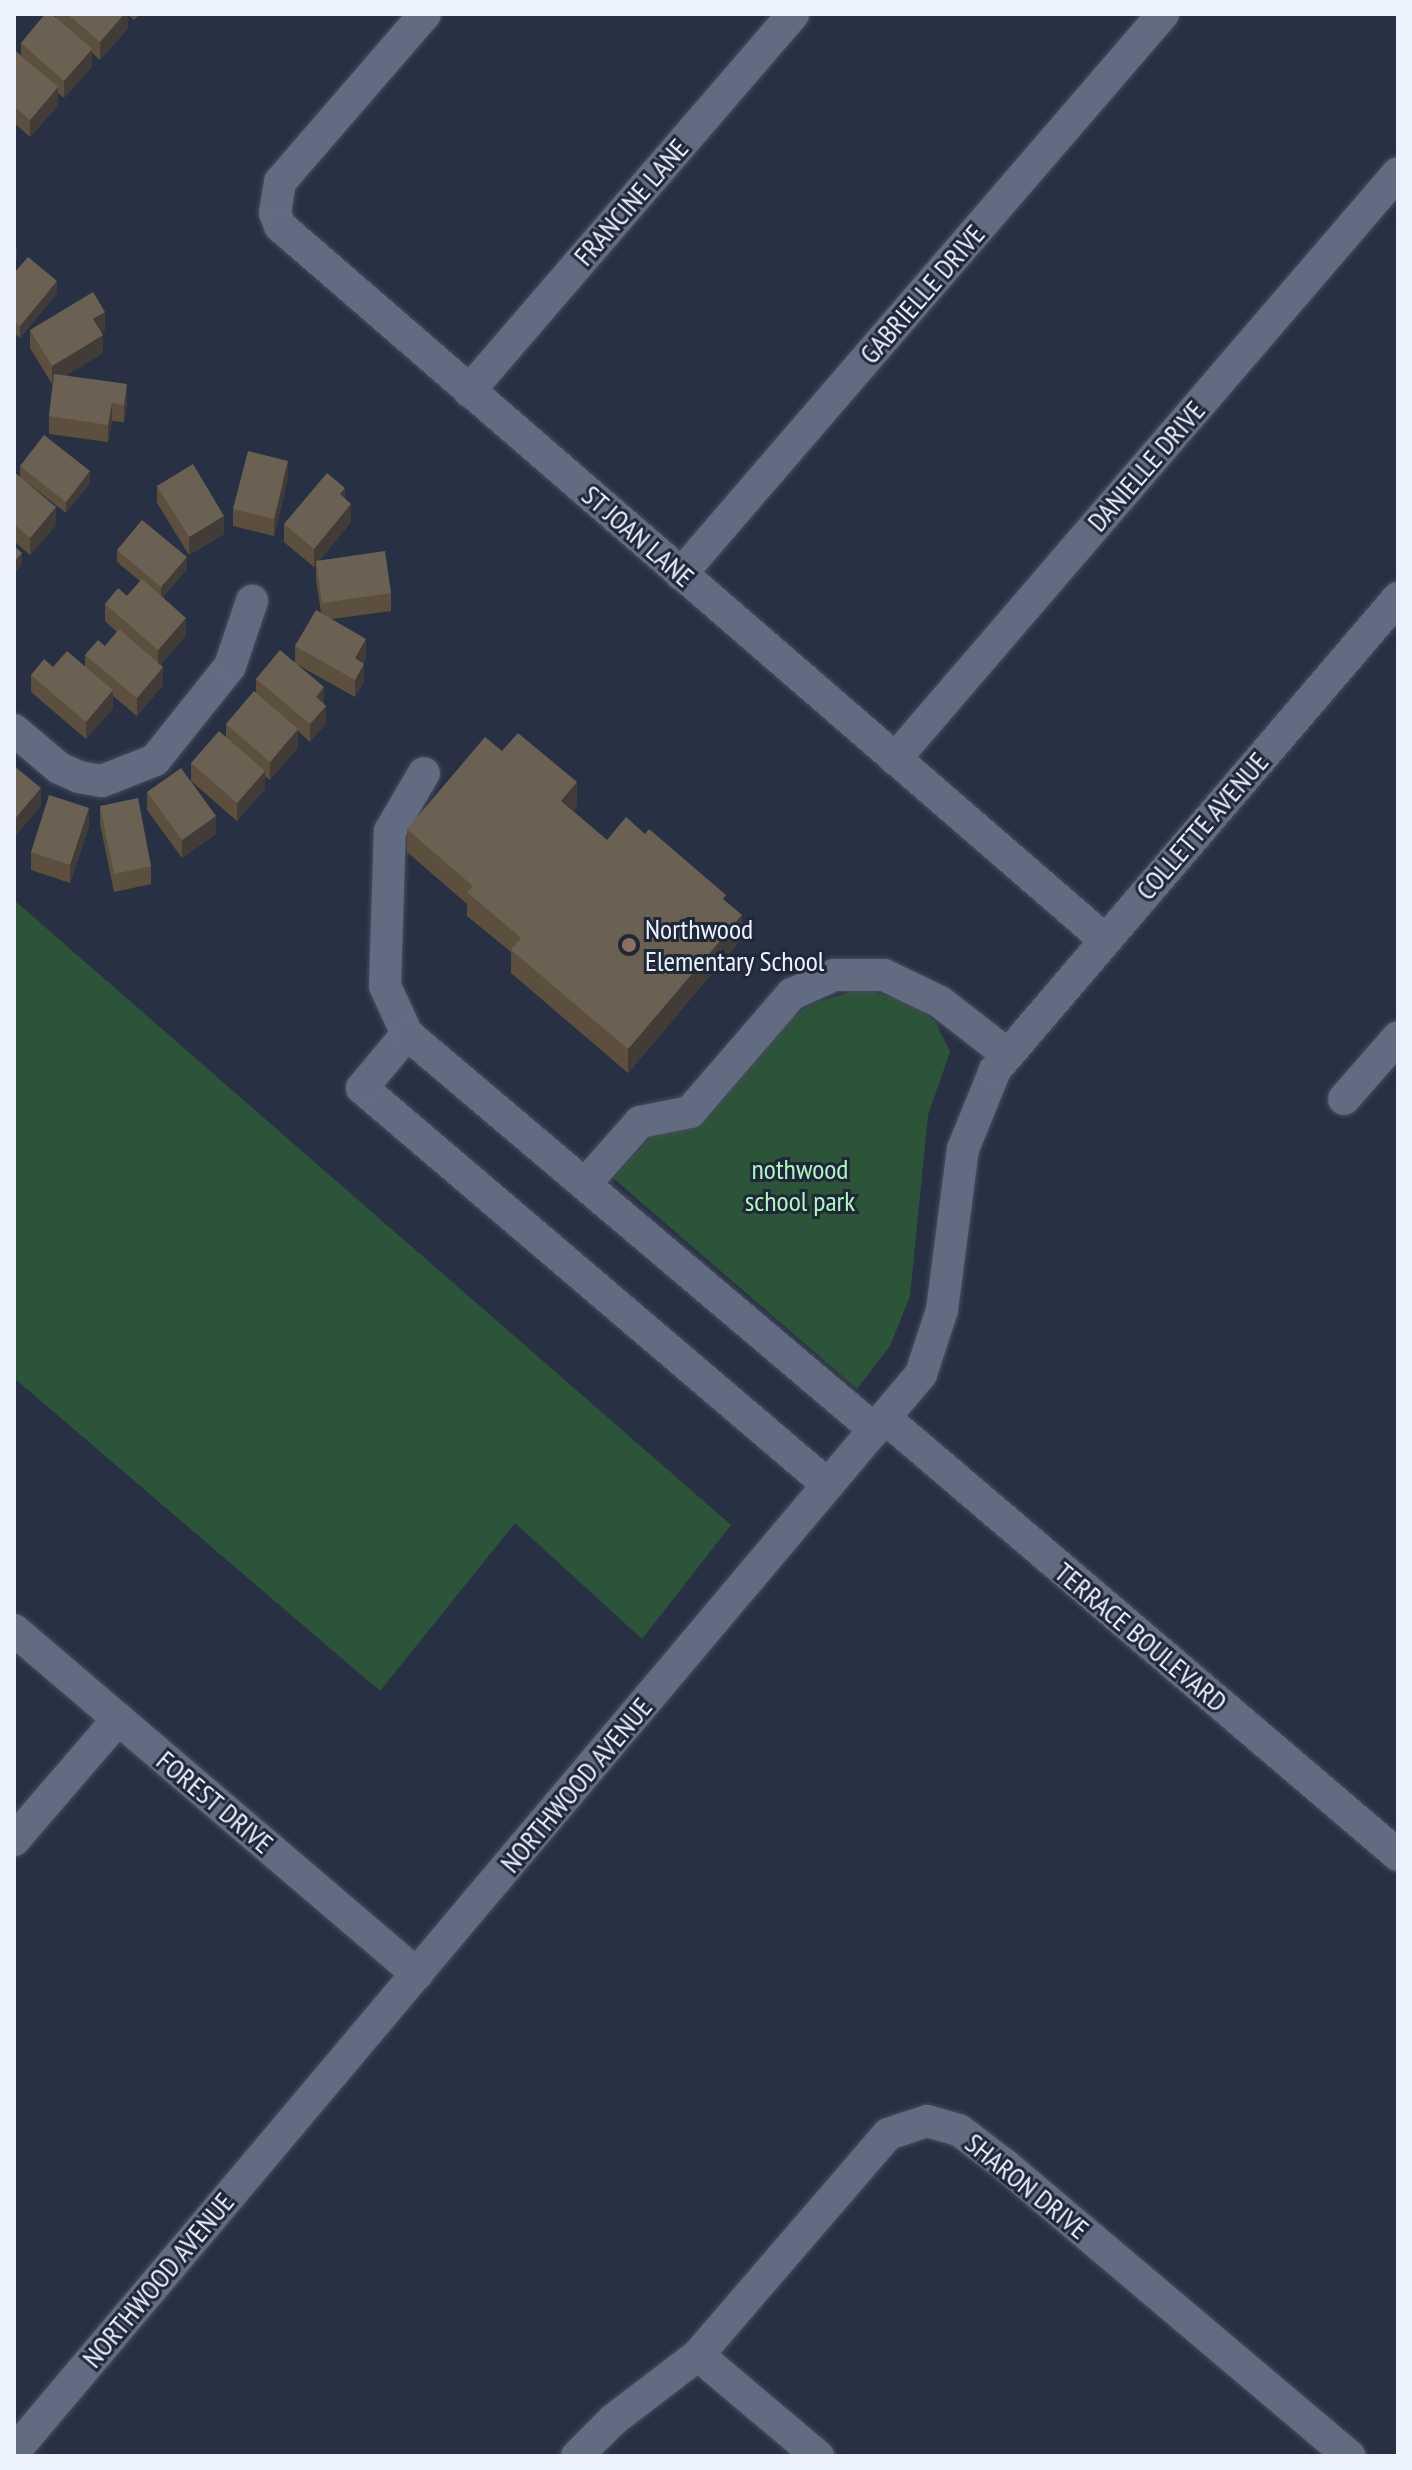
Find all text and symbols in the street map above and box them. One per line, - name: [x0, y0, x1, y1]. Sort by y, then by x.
- street label: FRANCINE LANE: [567, 132, 695, 272]
- street label: GABRIELLE DRIVE: [853, 218, 991, 370]
- street label: DANIELLE DRIVE: [1080, 394, 1212, 538]
- street label: ST JOAN LANE: [575, 478, 701, 594]
- street label: COLLETTE AVENUE: [1129, 745, 1275, 907]
- place label: Northwood Elementary School: [645, 912, 825, 978]
- marker: Northwood Elementary School: [620, 936, 638, 954]
- park label: nothwood school park: [745, 1152, 855, 1218]
- street label: TERRACE BOULEVARD: [1048, 1555, 1234, 1719]
- street label: NORTHWOOD AVENUE: [493, 1690, 659, 1880]
- street label: FOREST DRIVE: [150, 1743, 280, 1861]
- street label: SHARON DRIVE: [959, 2126, 1095, 2246]
- street label: NORTHWOOD AVENUE: [75, 2185, 241, 2375]

